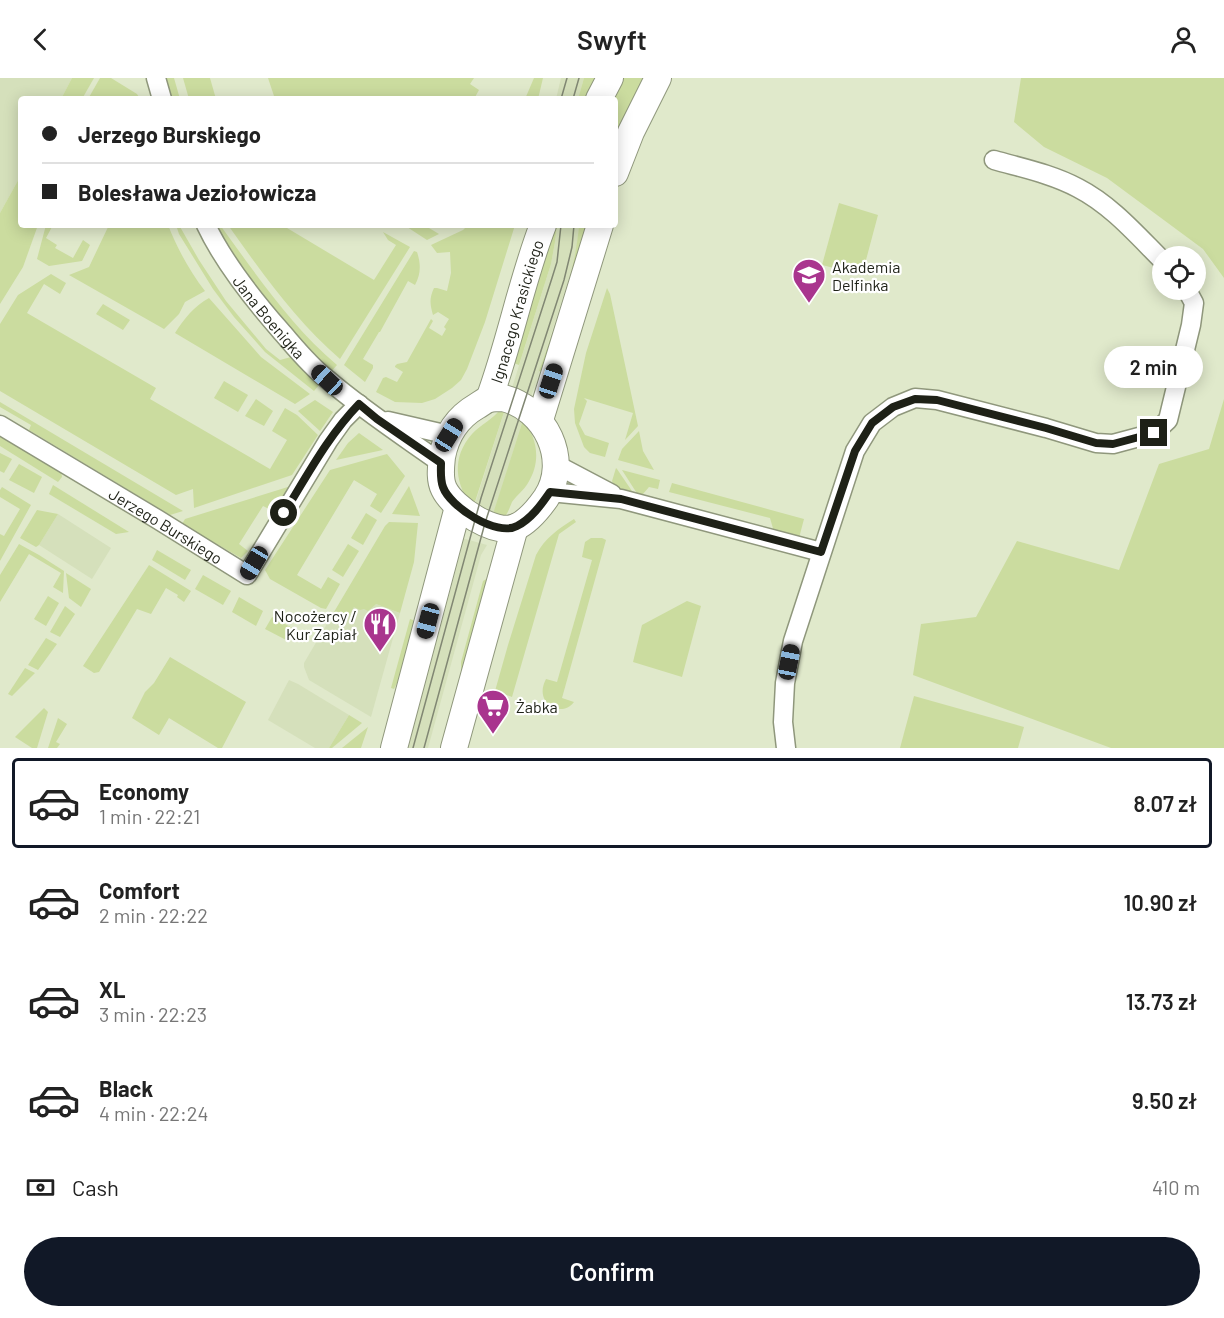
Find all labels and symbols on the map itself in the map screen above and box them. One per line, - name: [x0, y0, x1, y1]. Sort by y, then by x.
- street label: Ignacego Krasickiego: [486, 237, 546, 385]
- school or university icon: Akademia Delfinka: [791, 257, 827, 304]
- place label: Akademia Delfinka: [832, 257, 901, 294]
- street label: Jana Boenigka: [230, 272, 310, 362]
- callout: 2 min: [1104, 346, 1204, 388]
- car: [308, 361, 346, 399]
- car: [537, 361, 565, 401]
- car: [432, 415, 466, 455]
- route end: [1140, 419, 1167, 446]
- street label: Jerzego Burskiego: [106, 483, 226, 567]
- route start: [270, 499, 297, 526]
- car: [237, 543, 271, 583]
- car: [415, 601, 441, 641]
- place label: Nocożercy / Kur Zapiał: [274, 606, 358, 643]
- restaurant icon: Nocożercy / Kur Zapiał: [362, 606, 398, 653]
- car: [777, 643, 801, 681]
- supermarket icon: Żabka: [475, 688, 511, 735]
- place label: Żabka: [516, 697, 558, 716]

